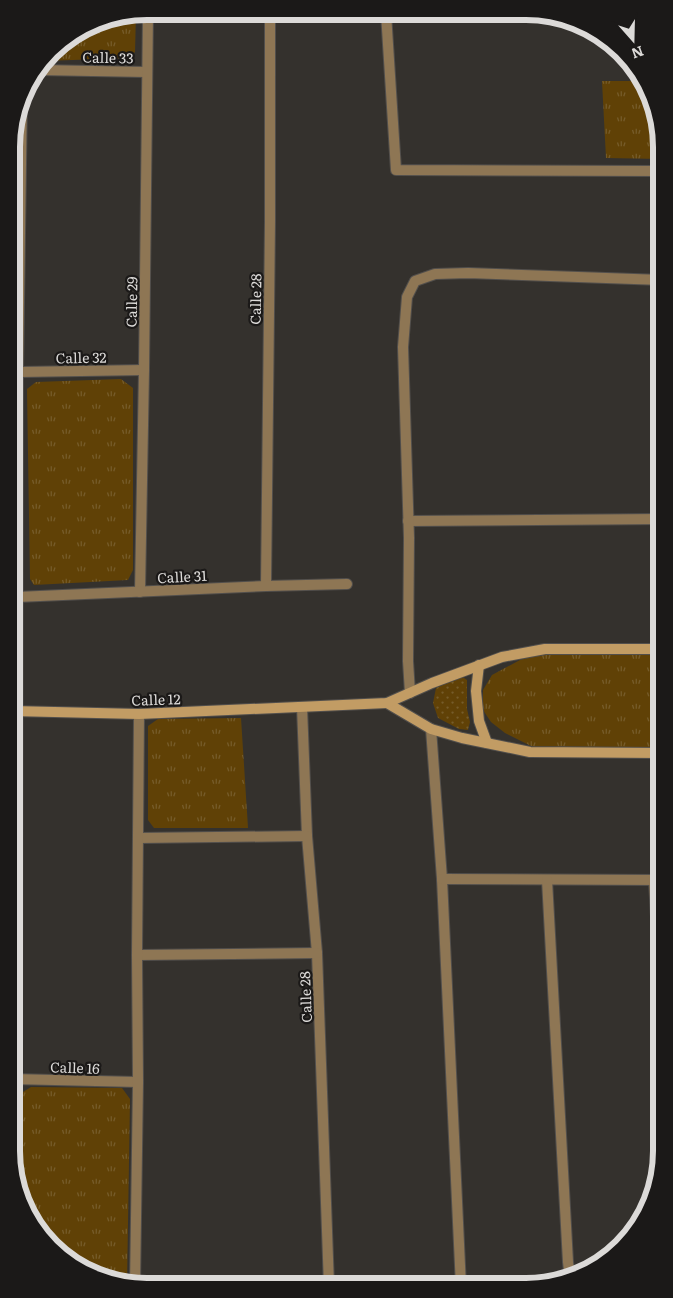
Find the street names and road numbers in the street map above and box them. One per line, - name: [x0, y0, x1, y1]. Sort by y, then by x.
- street label: Calle 33: [82, 47, 134, 67]
- street label: Calle 28: [245, 273, 265, 325]
- street label: Calle 29: [121, 276, 141, 328]
- street label: Calle 32: [55, 347, 107, 367]
- street label: Calle 31: [157, 565, 208, 587]
- street label: Calle 12: [131, 688, 181, 710]
- street label: Calle 28: [294, 971, 316, 1023]
- street label: Calle 16: [50, 1056, 101, 1078]

